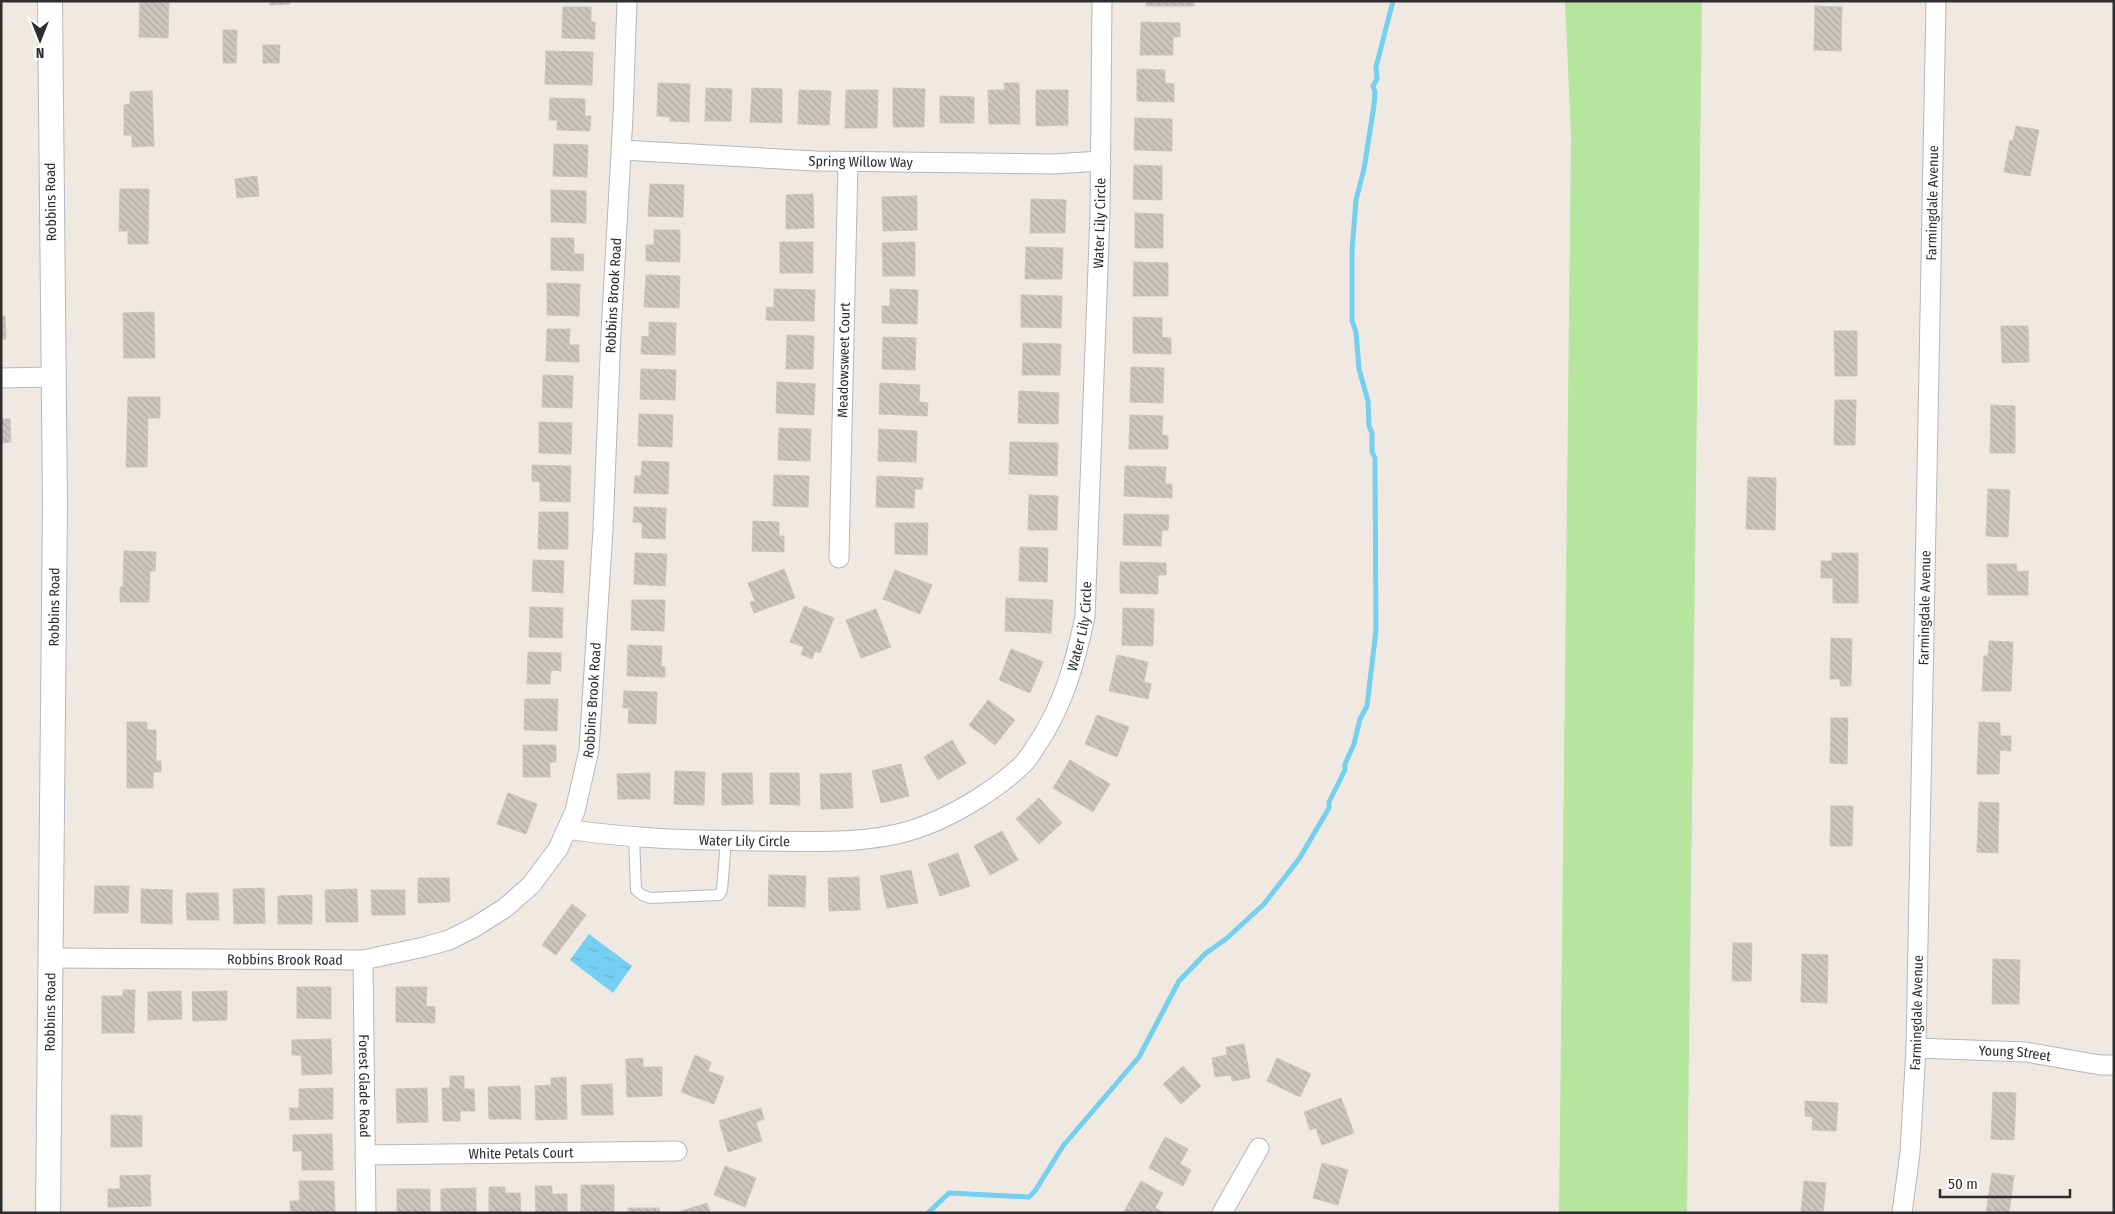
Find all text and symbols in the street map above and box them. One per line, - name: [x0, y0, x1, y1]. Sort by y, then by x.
- north arrow: [15, 15, 65, 65]
- text: N: [36, 44, 44, 61]
- street label: Farmingdale Avenue: [1923, 145, 1942, 261]
- street label: Spring Willow Way: [808, 152, 914, 171]
- street label: Robbins Road: [42, 162, 60, 242]
- street label: Water Lily Circle: [1089, 177, 1109, 269]
- street label: Robbins Brook Road: [602, 237, 625, 354]
- street label: Meadowsweet Court: [834, 302, 853, 418]
- street label: Farmingdale Avenue: [1915, 550, 1934, 666]
- street label: Robbins Road: [45, 567, 63, 647]
- street label: Water Lily Circle: [1063, 581, 1095, 673]
- street label: Robbins Brook Road: [579, 642, 604, 759]
- street label: Water Lily Circle: [699, 831, 790, 850]
- street label: Robbins Brook Road: [227, 951, 343, 968]
- street label: Farmingdale Avenue: [1906, 955, 1926, 1071]
- street label: Robbins Road: [41, 972, 59, 1052]
- street label: Forest Glade Road: [355, 1034, 374, 1138]
- street label: Young Street: [1978, 1042, 2053, 1065]
- street label: White Petals Court: [468, 1144, 574, 1162]
- scale bar: [1940, 1166, 2070, 1198]
- text: 50 m: [1948, 1175, 1978, 1193]

